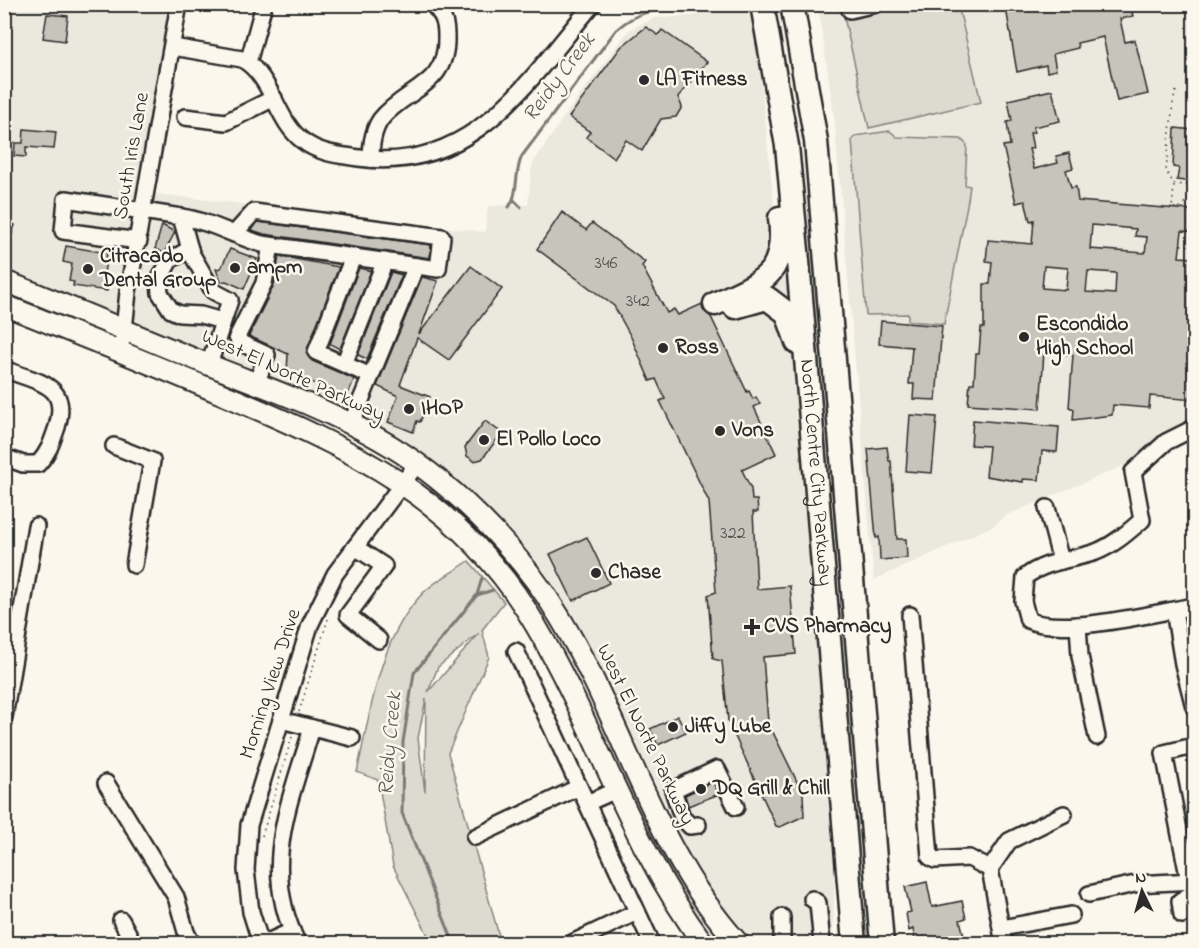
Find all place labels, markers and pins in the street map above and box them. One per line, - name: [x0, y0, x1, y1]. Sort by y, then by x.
- place label: LA Fitness: [656, 65, 748, 95]
- marker: LA Fitness: [637, 73, 651, 87]
- place label: Citracado Dental Group: [99, 242, 216, 296]
- place label: ampm: [247, 253, 302, 283]
- marker: ampm: [228, 261, 242, 275]
- marker: Citracado Dental Group: [81, 262, 95, 276]
- place label: Escondido High School: [1036, 310, 1134, 366]
- marker: Escondido High School: [1017, 330, 1031, 344]
- place label: Ross: [675, 333, 719, 363]
- marker: Ross: [656, 341, 670, 355]
- place label: IHOP: [421, 394, 463, 424]
- marker: IHOP: [402, 402, 416, 416]
- place label: Vons: [731, 416, 774, 446]
- marker: Vons: [713, 424, 727, 438]
- place label: El Pollo Loco: [496, 425, 601, 455]
- marker: El Pollo Loco: [477, 433, 491, 447]
- place label: Chase: [608, 558, 662, 588]
- marker: Chase: [589, 566, 603, 580]
- place label: CVS Pharmacy: [764, 612, 892, 644]
- marker: CVS Pharmacy: [745, 620, 759, 634]
- place label: Jiffy Lube: [685, 712, 772, 744]
- marker: Jiffy Lube: [666, 720, 680, 734]
- place label: DQ Grill & Chill: [712, 774, 831, 804]
- marker: DQ Grill & Chill: [694, 782, 708, 796]

